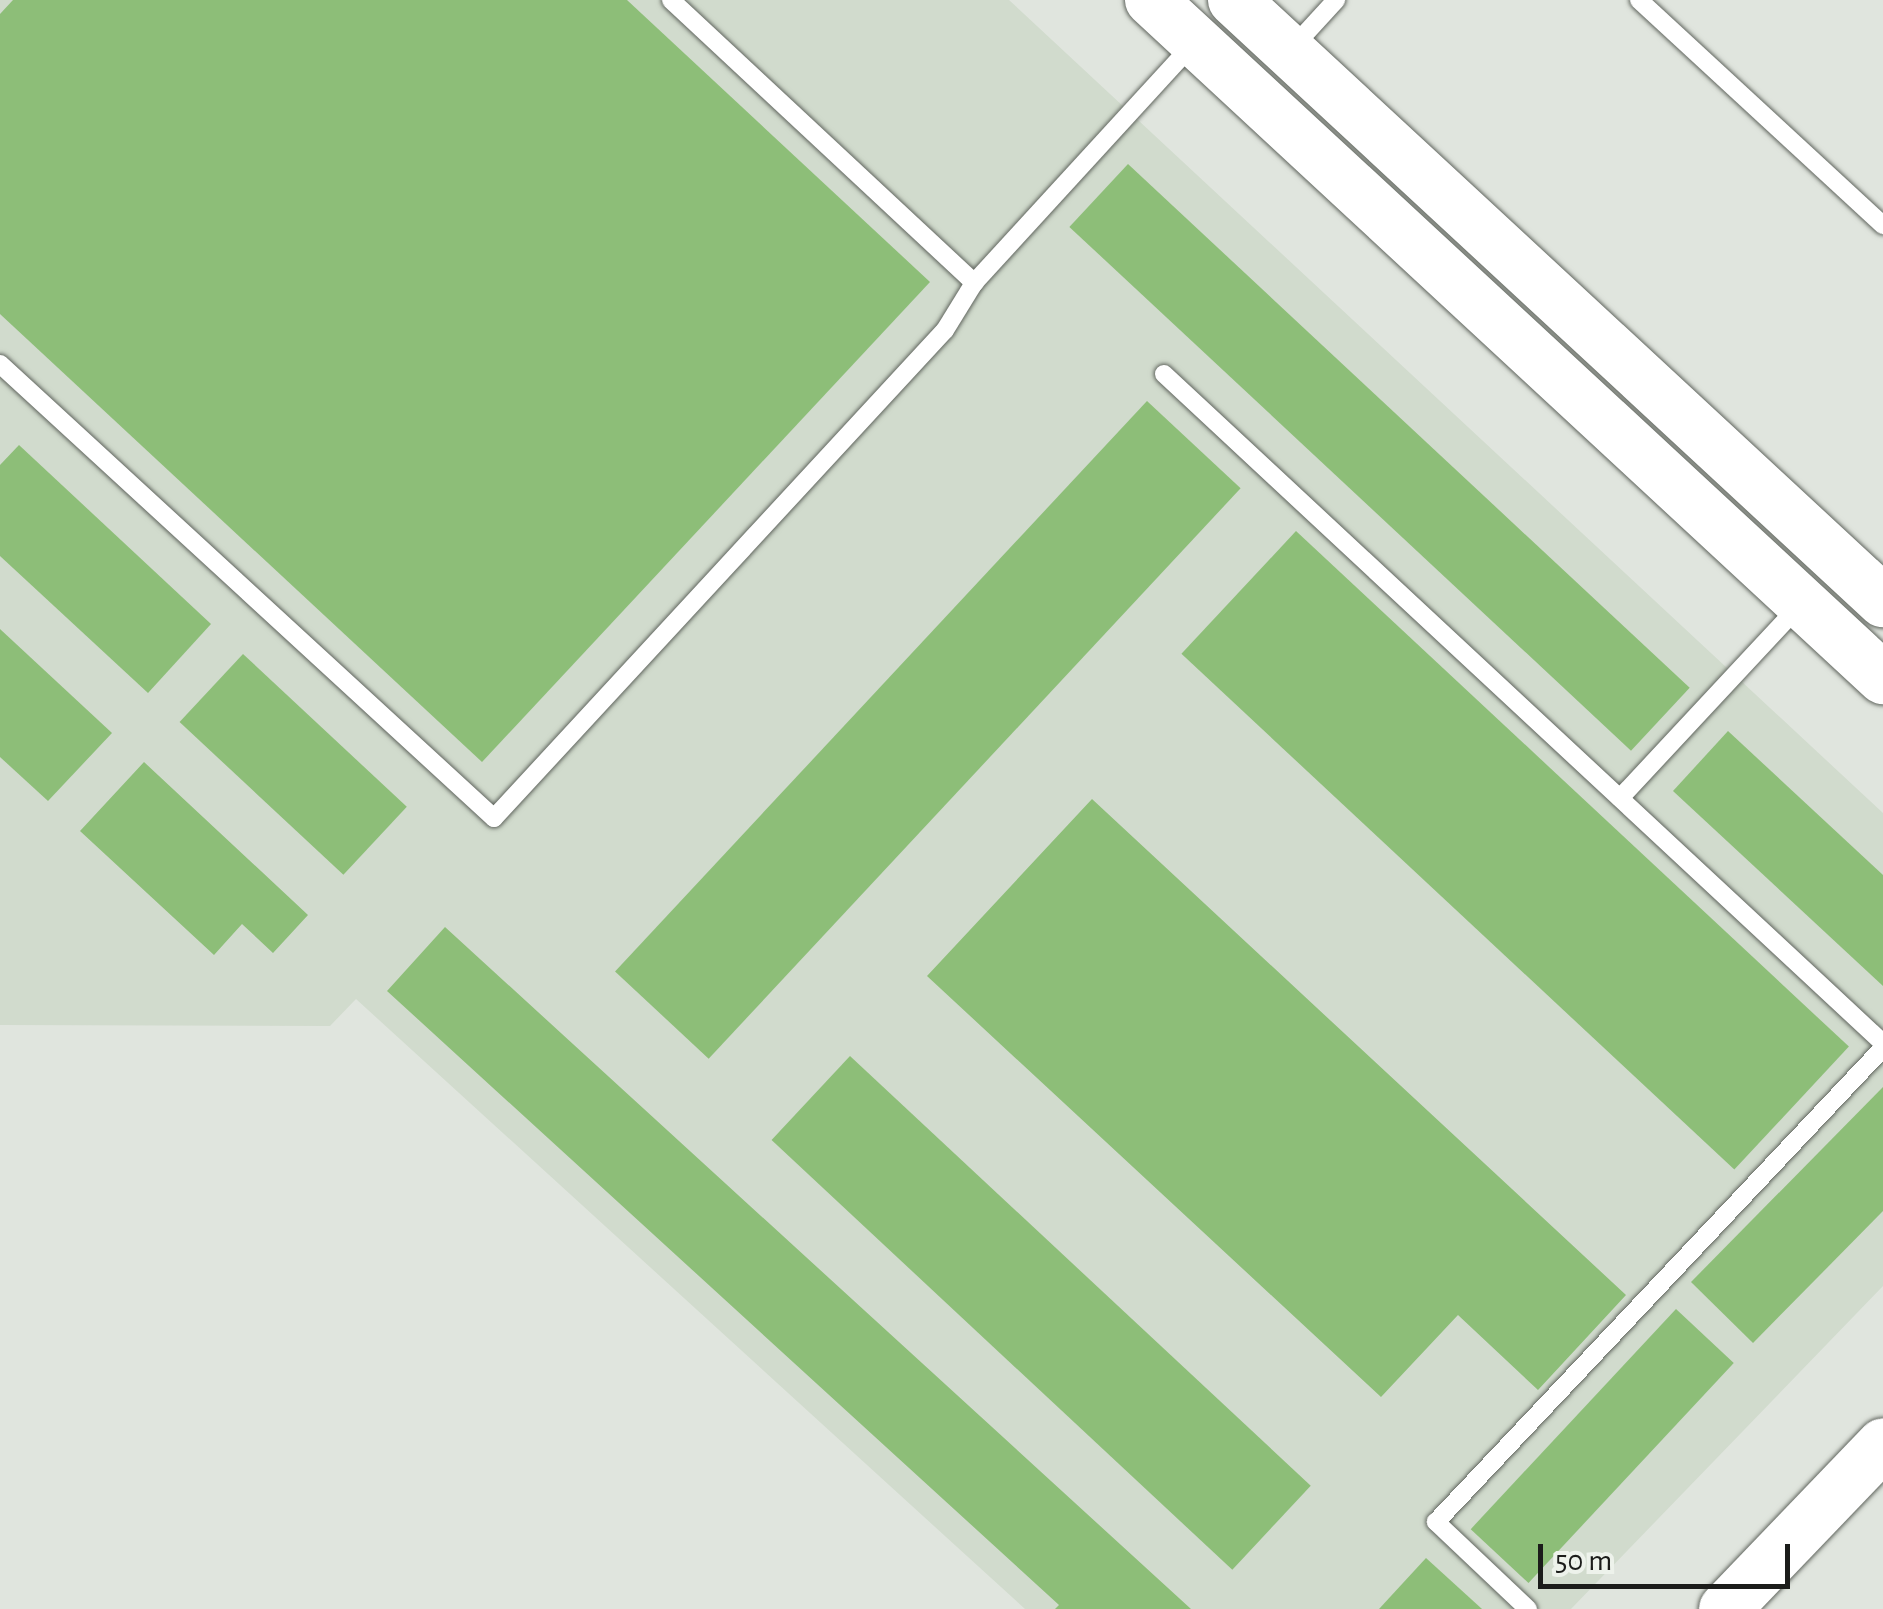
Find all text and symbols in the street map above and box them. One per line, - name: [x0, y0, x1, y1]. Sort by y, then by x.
- scale bar: [1543, 1524, 1796, 1586]
- text: 50 m: [1555, 1546, 1612, 1576]

